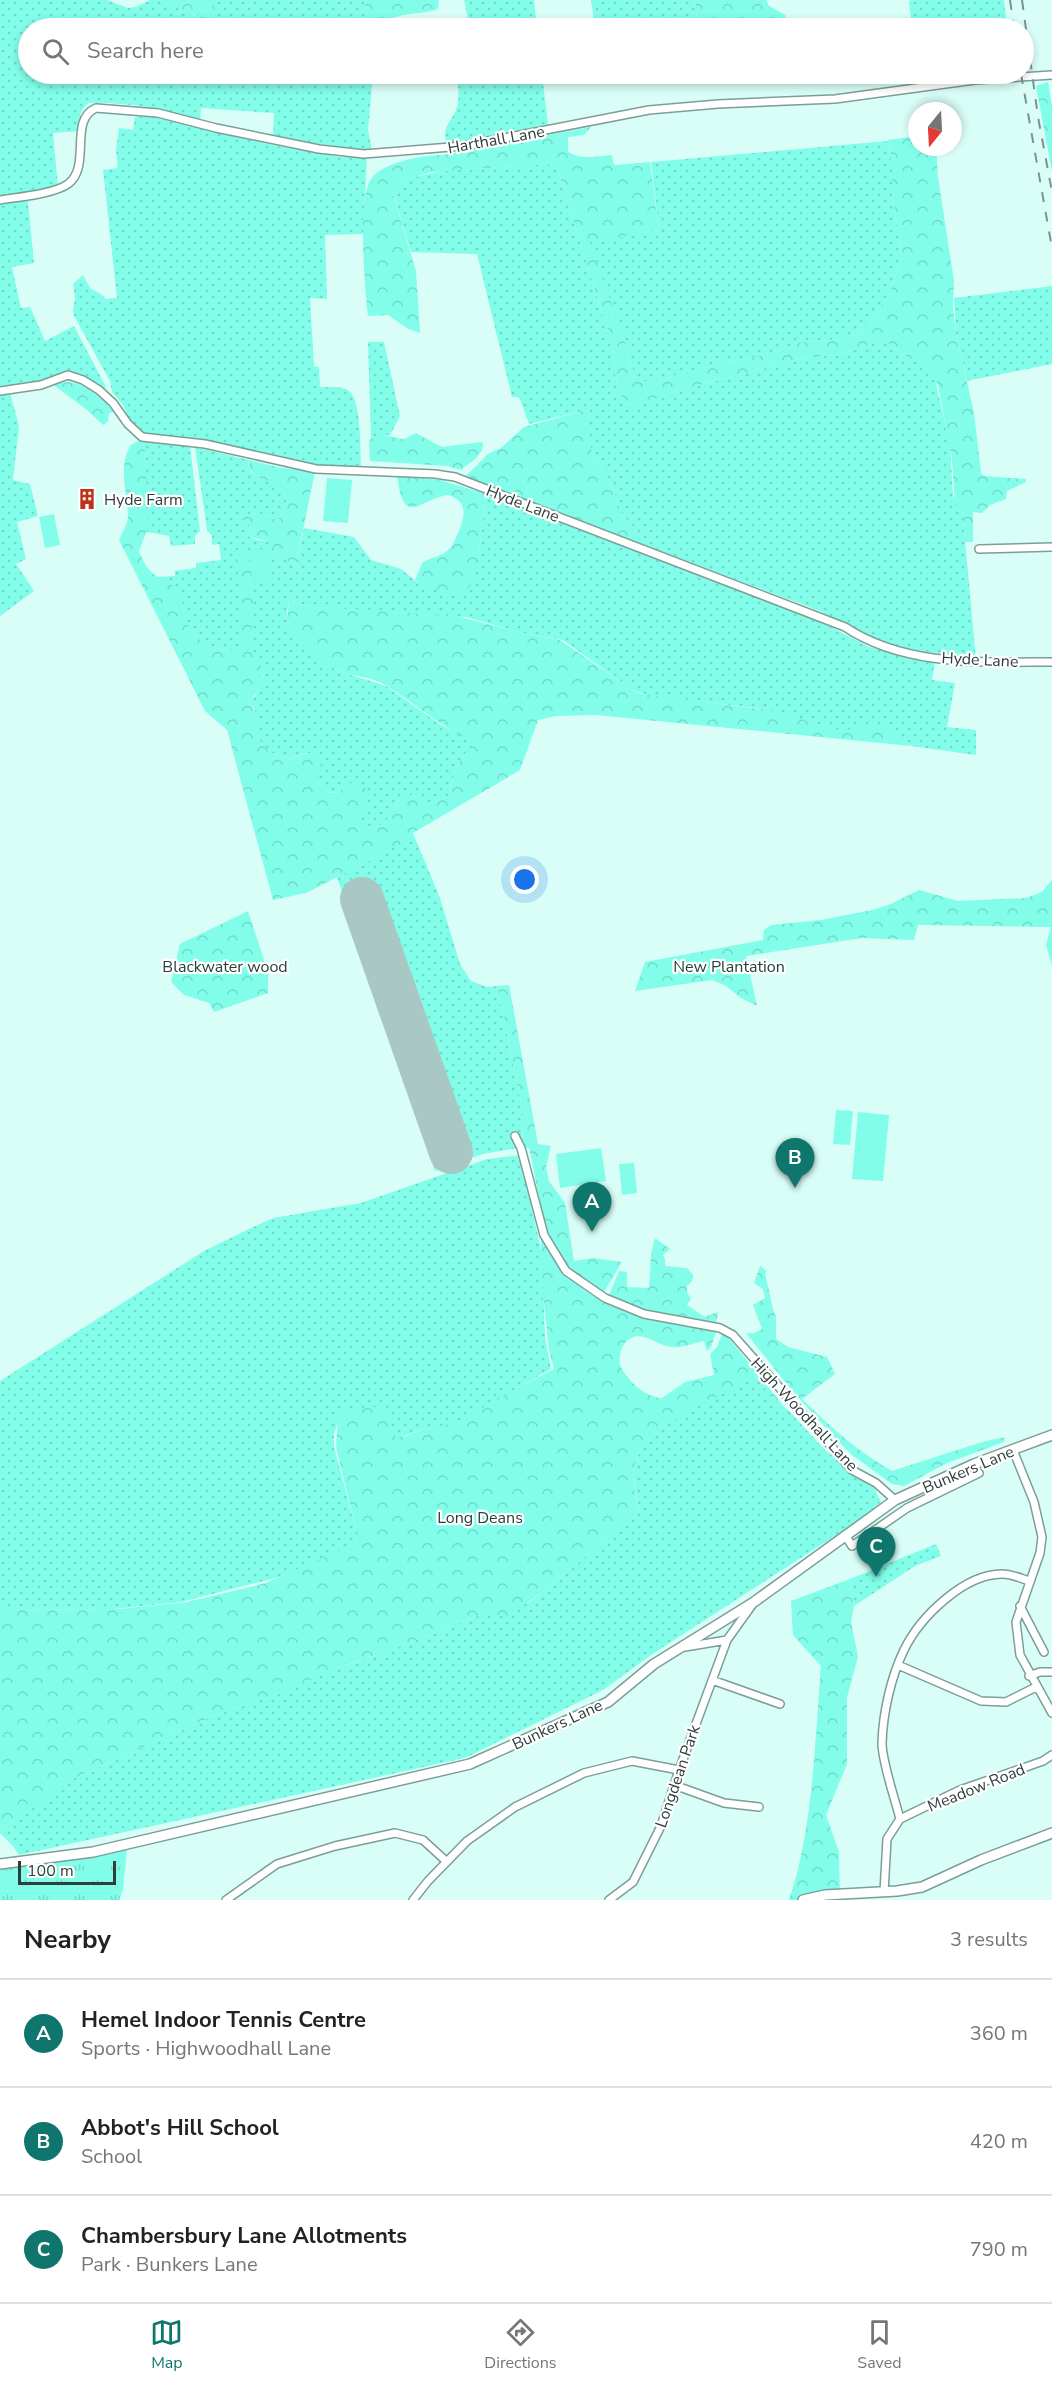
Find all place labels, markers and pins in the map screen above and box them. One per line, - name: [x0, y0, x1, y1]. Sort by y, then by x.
- building icon: Hyde Farm: [75, 487, 99, 511]
- place label: Hyde Farm: [104, 489, 183, 511]
- pin: B: [776, 1138, 814, 1188]
- pin: A: [572, 1182, 612, 1232]
- pin: C: [856, 1528, 896, 1577]

